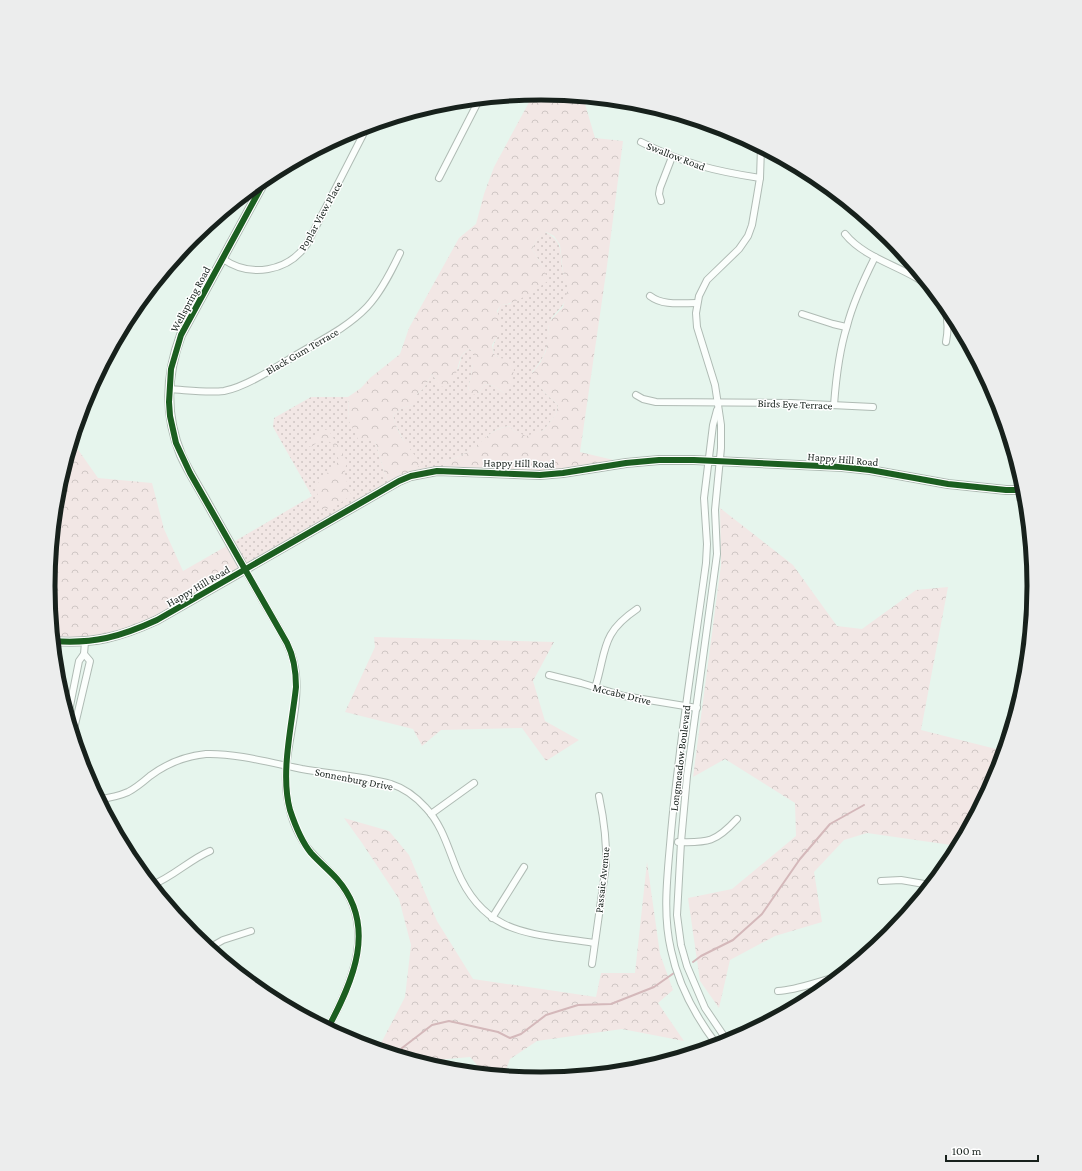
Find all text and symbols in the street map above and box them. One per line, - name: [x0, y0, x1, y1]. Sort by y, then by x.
- street label: Swallow Road: [645, 139, 707, 173]
- street label: Poplar View Place: [296, 179, 345, 253]
- street label: Wellspring Road: [168, 264, 213, 334]
- street label: Black Gum Terrace: [264, 325, 341, 377]
- street label: Birds Eye Terrace: [757, 397, 833, 412]
- street label: Happy Hill Road: [807, 450, 879, 469]
- street label: Happy Hill Road: [483, 456, 555, 471]
- street label: Happy Hill Road: [164, 563, 233, 610]
- street label: Mccabe Drive: [592, 681, 653, 707]
- street label: Longmeadow Boulevard: [668, 704, 693, 812]
- street label: Sonnenburg Drive: [314, 766, 394, 794]
- street label: Passaic Avenue: [593, 846, 611, 913]
- scale bar: [946, 1137, 1038, 1163]
- text: 100 m: [952, 1144, 982, 1158]

